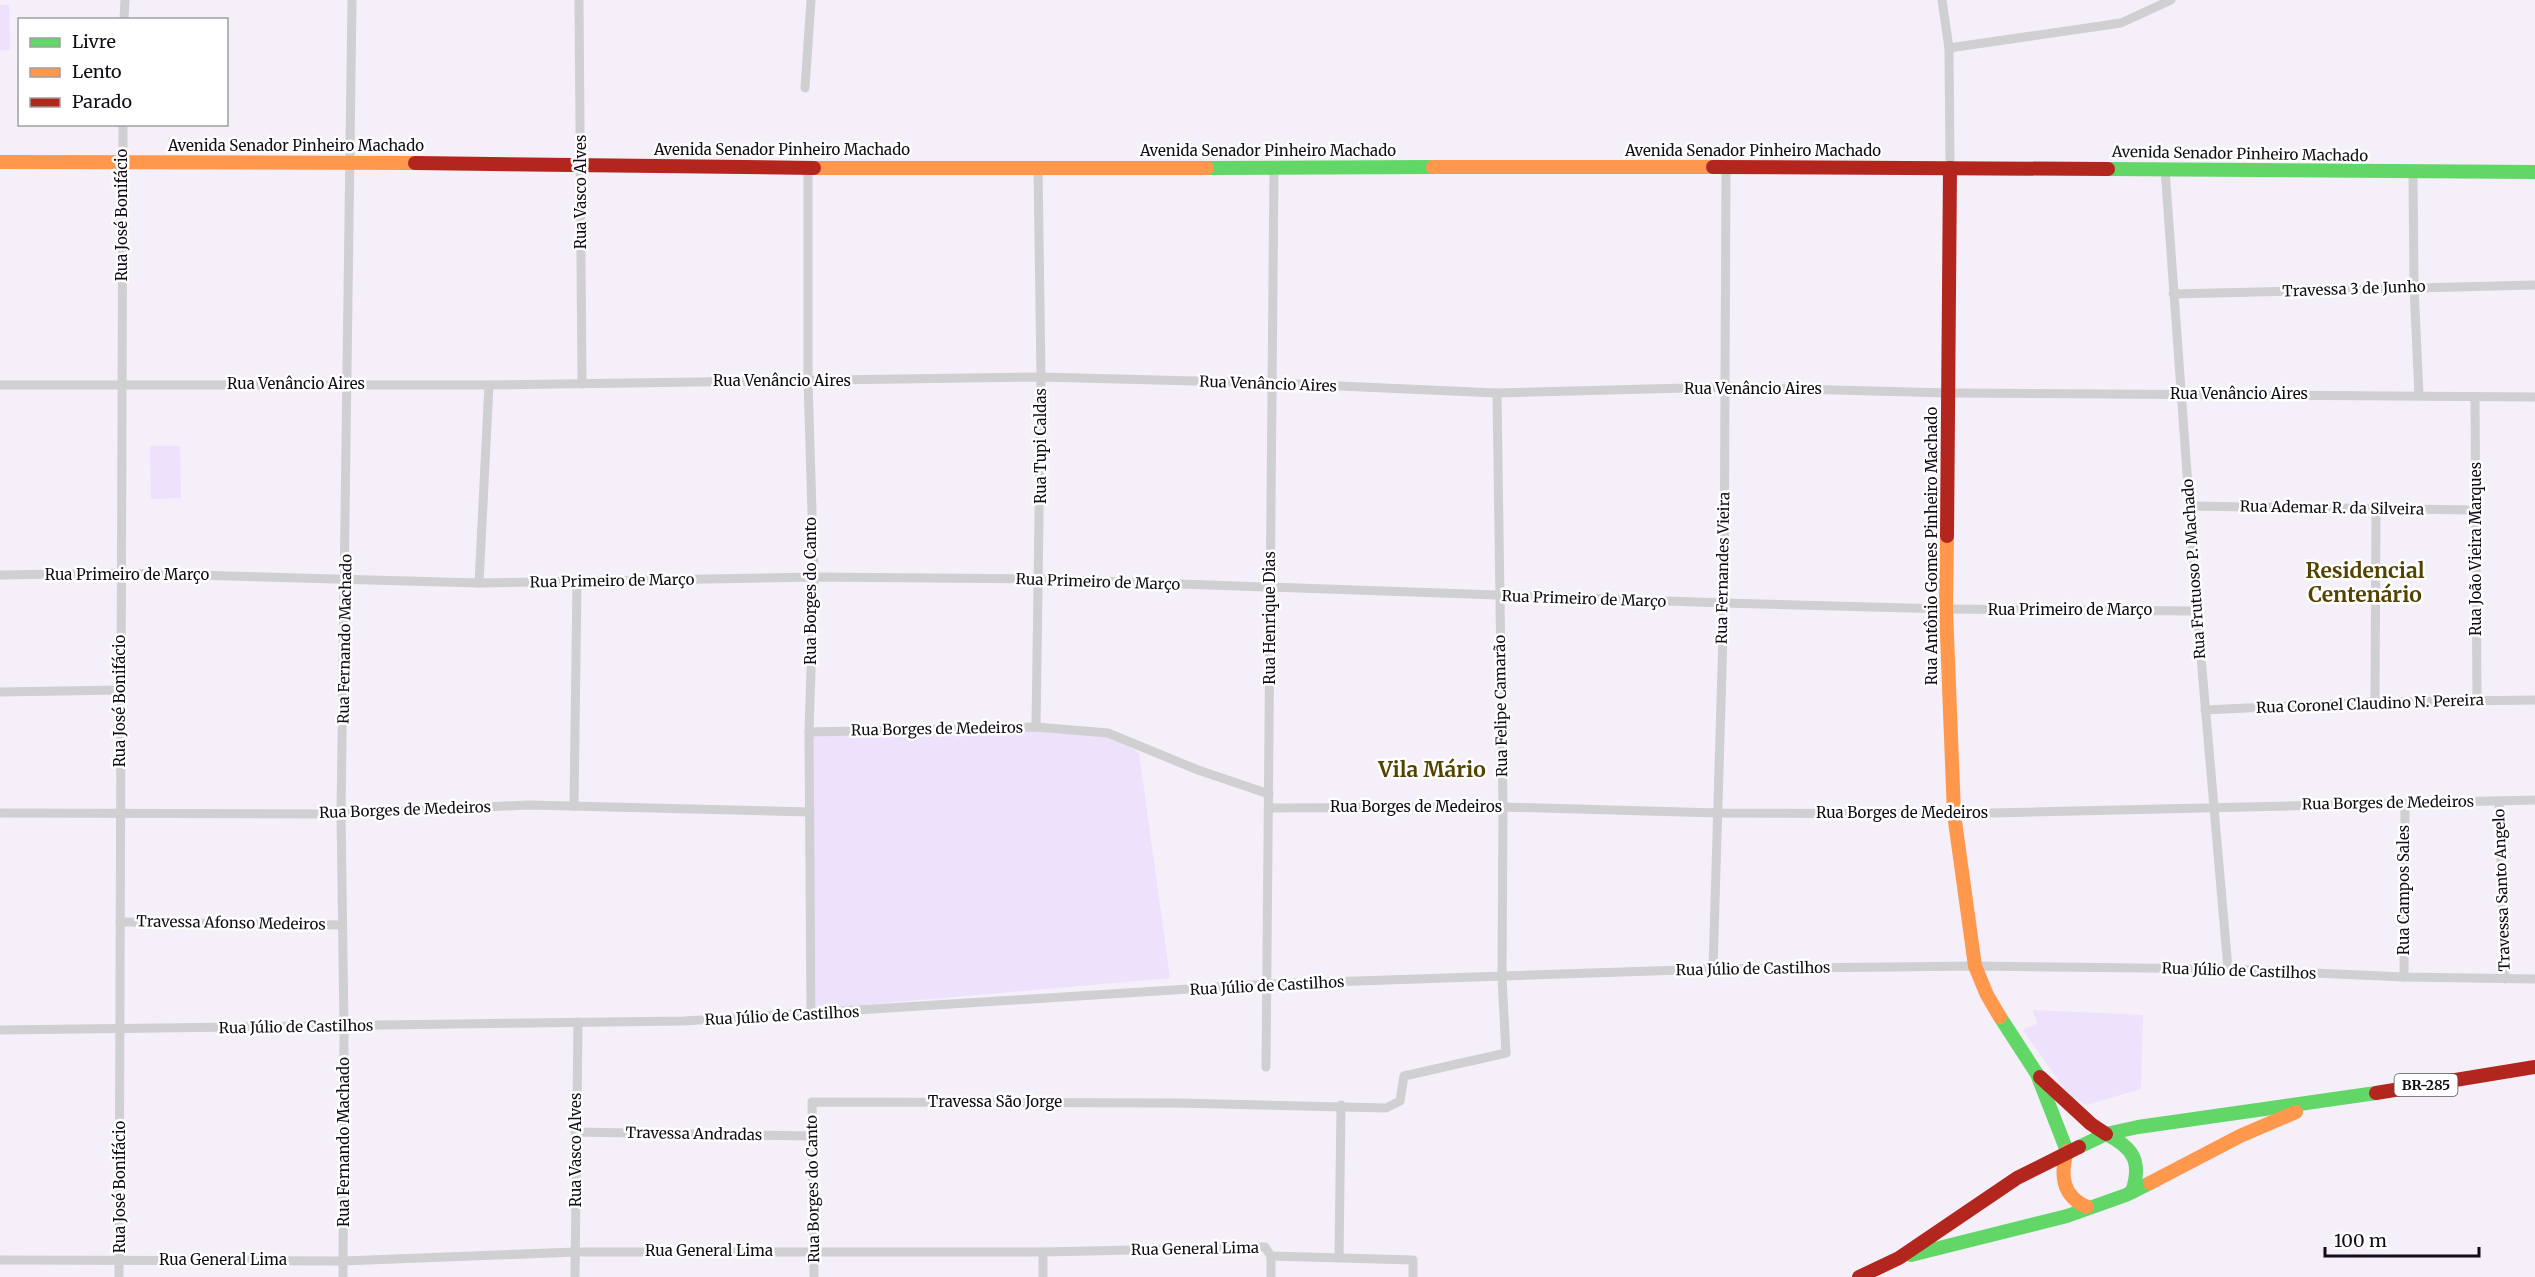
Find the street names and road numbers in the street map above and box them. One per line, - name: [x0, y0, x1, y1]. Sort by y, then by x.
- street label: Rua Vasco Alves: [571, 135, 590, 249]
- street label: Avenida Senador Pinheiro Machado: [167, 136, 424, 155]
- street label: Avenida Senador Pinheiro Machado: [653, 140, 910, 159]
- street label: Avenida Senador Pinheiro Machado: [1139, 141, 1396, 160]
- street label: Avenida Senador Pinheiro Machado: [1624, 141, 1881, 160]
- street label: Avenida Senador Pinheiro Machado: [2111, 142, 2368, 165]
- street label: Rua José Bonifácio: [112, 148, 131, 281]
- street label: Travessa 3 de Junho: [2282, 276, 2426, 300]
- street label: Rua Venâncio Aires: [713, 371, 851, 390]
- street label: Rua Venâncio Aires: [1199, 372, 1337, 395]
- street label: Rua Venâncio Aires: [227, 374, 365, 393]
- street label: Rua Venâncio Aires: [1684, 379, 1822, 398]
- street label: Rua Venâncio Aires: [2170, 384, 2308, 403]
- street label: Rua Tupi Caldas: [1031, 388, 1050, 504]
- street label: Rua Antônio Gomes Pinheiro Machado: [1922, 407, 1941, 685]
- street label: Rua João Vieira Marques: [2466, 462, 2485, 636]
- street label: Rua Frutuoso P. Machado: [2178, 478, 2209, 660]
- street label: Rua Fernandes Vieira: [1712, 492, 1733, 644]
- street label: Rua Ademar R. da Silveira: [2240, 496, 2424, 519]
- street label: Rua Borges do Canto: [801, 517, 820, 665]
- street label: Rua Henrique Dias: [1260, 551, 1279, 685]
- street label: Rua Fernando Machado: [334, 554, 355, 724]
- street label: Rua Primeiro de Março: [45, 565, 210, 584]
- street label: Rua Primeiro de Março: [1015, 569, 1181, 594]
- street label: Rua Primeiro de Março: [530, 570, 695, 591]
- street label: Rua Primeiro de Março: [1501, 586, 1667, 611]
- street label: Rua Primeiro de Março: [1988, 600, 2153, 619]
- street label: Rua José Bonifácio: [110, 634, 129, 767]
- street label: Rua Felipe Camarão: [1490, 635, 1511, 777]
- street label: Rua Coronel Claudino N. Pereira: [2256, 690, 2484, 717]
- street label: Rua Borges de Medeiros: [851, 717, 1023, 740]
- street label: Rua Borges de Medeiros: [2302, 791, 2474, 814]
- street label: Rua Borges de Medeiros: [319, 797, 491, 822]
- street label: Rua Borges de Medeiros: [1330, 797, 1502, 816]
- street label: Rua Borges de Medeiros: [1816, 803, 1988, 822]
- street label: Travessa Santo Angelo: [2489, 808, 2514, 972]
- street label: Rua Campos Sales: [2394, 825, 2413, 955]
- street label: Travessa Afonso Medeiros: [136, 911, 326, 934]
- street label: Rua Júlio de Castilhos: [1675, 958, 1830, 979]
- street label: Rua Júlio de Castilhos: [2161, 958, 2317, 983]
- street label: Rua Júlio de Castilhos: [1189, 972, 1345, 999]
- street label: Rua Júlio de Castilhos: [704, 1002, 860, 1029]
- street label: Rua Júlio de Castilhos: [218, 1016, 373, 1037]
- street label: Rua Fernando Machado: [334, 1057, 353, 1227]
- road number: BR-285: [2394, 1074, 2458, 1096]
- street label: Travessa São Jorge: [928, 1092, 1062, 1111]
- street label: Rua Vasco Alves: [566, 1093, 585, 1207]
- street label: Rua Borges do Canto: [802, 1115, 823, 1263]
- street label: Rua José Bonifácio: [110, 1120, 129, 1253]
- street label: Travessa Andradas: [626, 1123, 762, 1144]
- street label: Rua General Lima: [1131, 1238, 1259, 1259]
- street label: Rua General Lima: [645, 1241, 773, 1260]
- street label: Rua General Lima: [159, 1250, 287, 1269]

